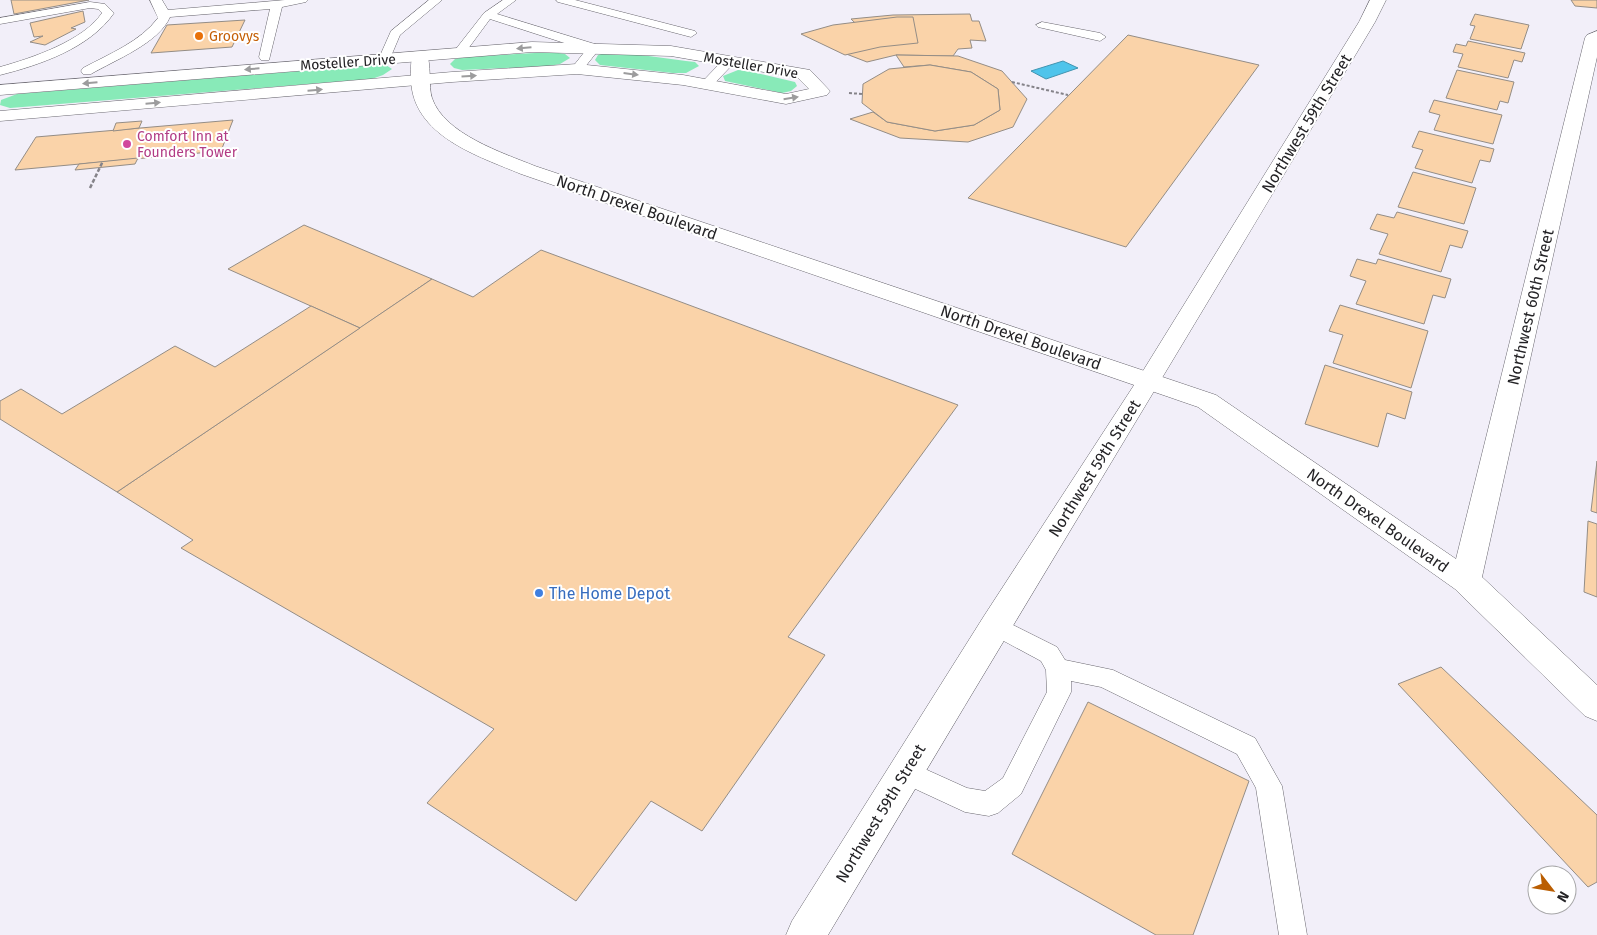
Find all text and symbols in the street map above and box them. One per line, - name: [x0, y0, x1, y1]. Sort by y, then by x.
- place label: Groovys: [209, 28, 260, 45]
- marker: Groovys: [193, 30, 205, 42]
- one-way arrow: [516, 44, 532, 52]
- street label: Mosteller Drive: [702, 49, 800, 82]
- street label: Northwest 59th Street: [1258, 50, 1355, 196]
- street label: Mosteller Drive: [300, 51, 396, 74]
- one-way arrow: [244, 66, 260, 74]
- one-way arrow: [623, 70, 639, 78]
- one-way arrow: [461, 72, 477, 80]
- one-way arrow: [82, 79, 98, 87]
- one-way arrow: [308, 86, 324, 94]
- one-way arrow: [783, 93, 799, 101]
- one-way arrow: [146, 99, 162, 107]
- place label: Comfort Inn at Founders Tower: [137, 128, 238, 161]
- marker: Comfort Inn at Founders Tower: [121, 138, 133, 150]
- street label: North Drexel Boulevard: [554, 171, 720, 244]
- street label: Northwest 60th Street: [1503, 227, 1558, 387]
- street label: North Drexel Boulevard: [938, 301, 1104, 374]
- street label: Northwest 59th Street: [1044, 396, 1145, 540]
- street label: North Drexel Boulevard: [1303, 464, 1452, 577]
- place label: The Home Depot: [549, 584, 670, 603]
- marker: The Home Depot: [533, 587, 545, 599]
- street label: Northwest 59th Street: [832, 740, 929, 886]
- north arrow: [1527, 865, 1577, 915]
- text: N: [1553, 888, 1572, 905]

